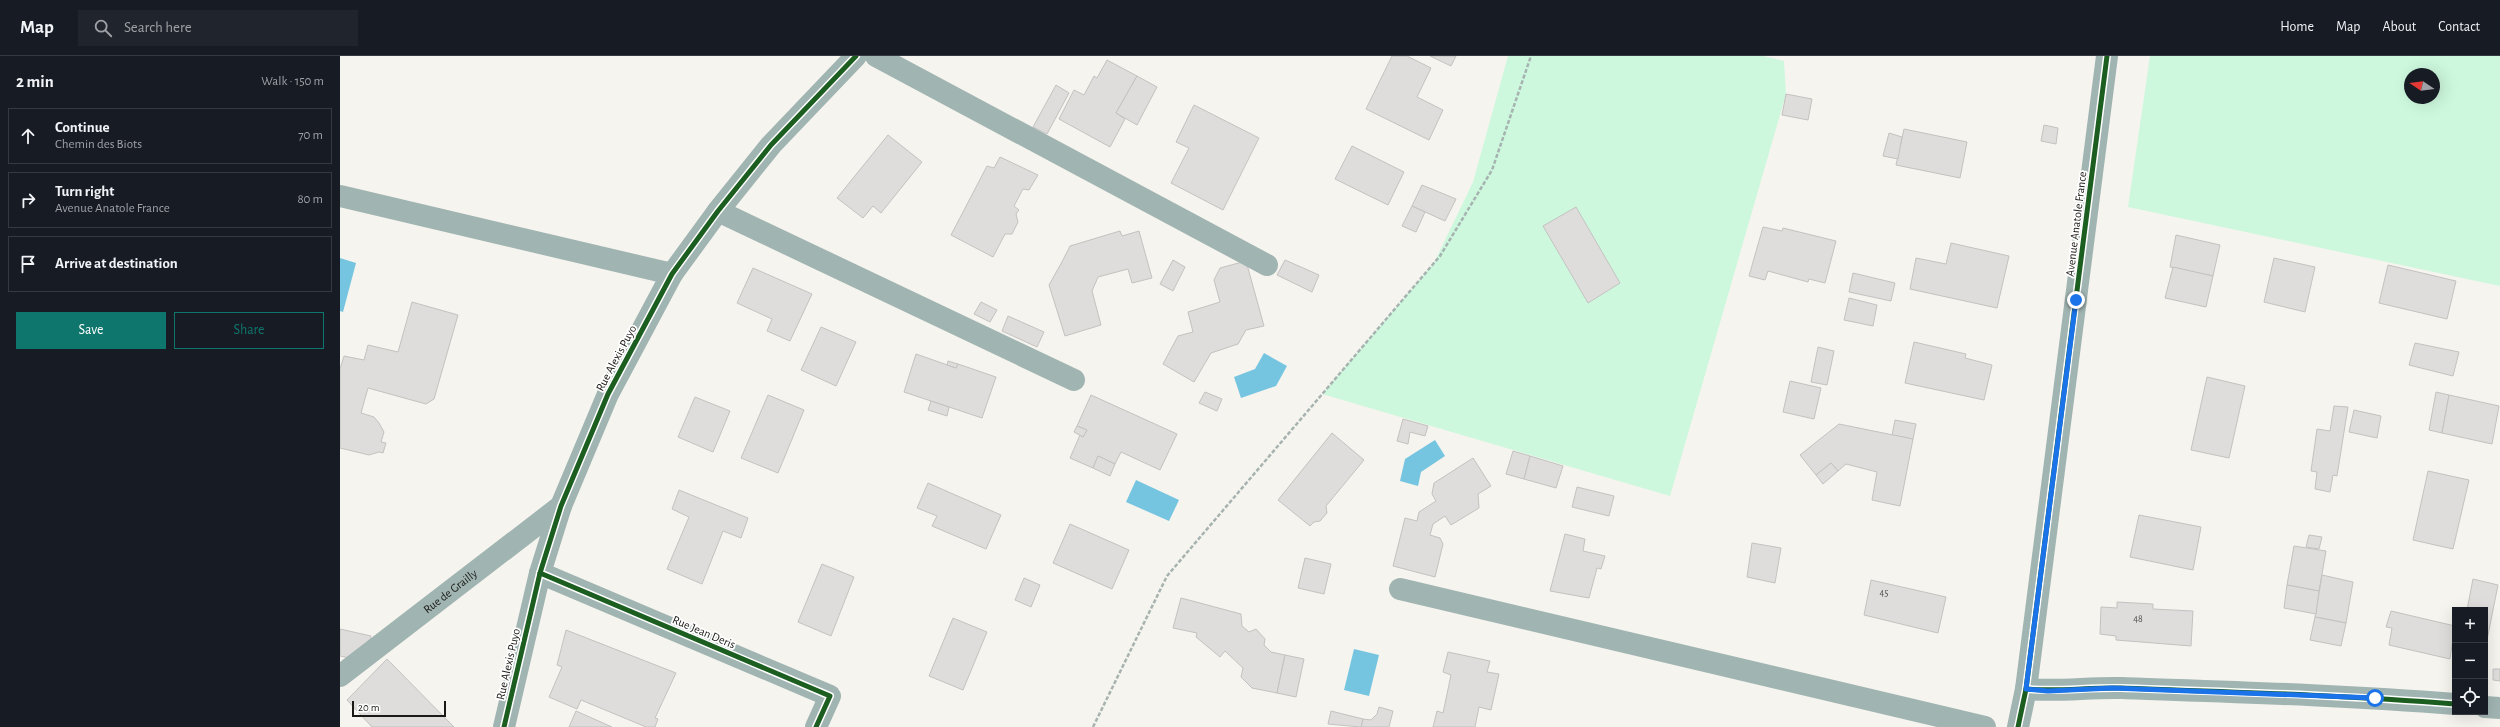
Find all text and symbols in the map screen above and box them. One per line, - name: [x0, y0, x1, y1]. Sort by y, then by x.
- search box: [78, 10, 358, 46]
- icon: search: [92, 17, 114, 39]
- text: Map: [20, 18, 54, 37]
- text: Search here: [124, 20, 192, 35]
- text: Home: [2280, 20, 2314, 34]
- text: Map: [2336, 20, 2360, 34]
- text: About: [2382, 20, 2416, 34]
- text: Contact: [2438, 20, 2480, 34]
- north arrow: [2404, 68, 2440, 104]
- text: 2 min: [16, 73, 54, 90]
- text: Walk · 150 m: [261, 75, 324, 88]
- text: Continue: [55, 120, 110, 135]
- icon: ahead: [17, 125, 39, 147]
- text: 70 m: [298, 129, 323, 142]
- text: Chemin des Biots: [55, 138, 142, 151]
- street label: Avenue Anatole France: [2064, 171, 2088, 277]
- text: Turn right: [55, 184, 114, 199]
- icon: right: [17, 189, 39, 211]
- text: 80 m: [297, 193, 323, 206]
- text: Avenue Anatole France: [55, 202, 170, 215]
- icon: arrive: [17, 253, 39, 275]
- text: Arrive at destination: [55, 256, 178, 271]
- route end: [2067, 291, 2085, 309]
- button: Save: [16, 312, 166, 349]
- button: Share: [174, 312, 324, 349]
- street label: Rue Alexis Puyo: [594, 323, 639, 393]
- street label: Rue de Grailly: [421, 567, 480, 616]
- house number: 45: [1880, 588, 1889, 598]
- map controls: [2452, 607, 2488, 715]
- button: +: [2452, 607, 2488, 643]
- street label: Rue Jean Deris: [671, 613, 737, 651]
- house number: 48: [2133, 614, 2143, 624]
- street label: Rue Alexis Puyo: [494, 627, 523, 701]
- button: −: [2452, 643, 2488, 679]
- button: locate: [2452, 679, 2488, 715]
- route start: [2366, 689, 2384, 707]
- scale bar: [352, 699, 446, 718]
- text: 20 m: [358, 702, 379, 713]

